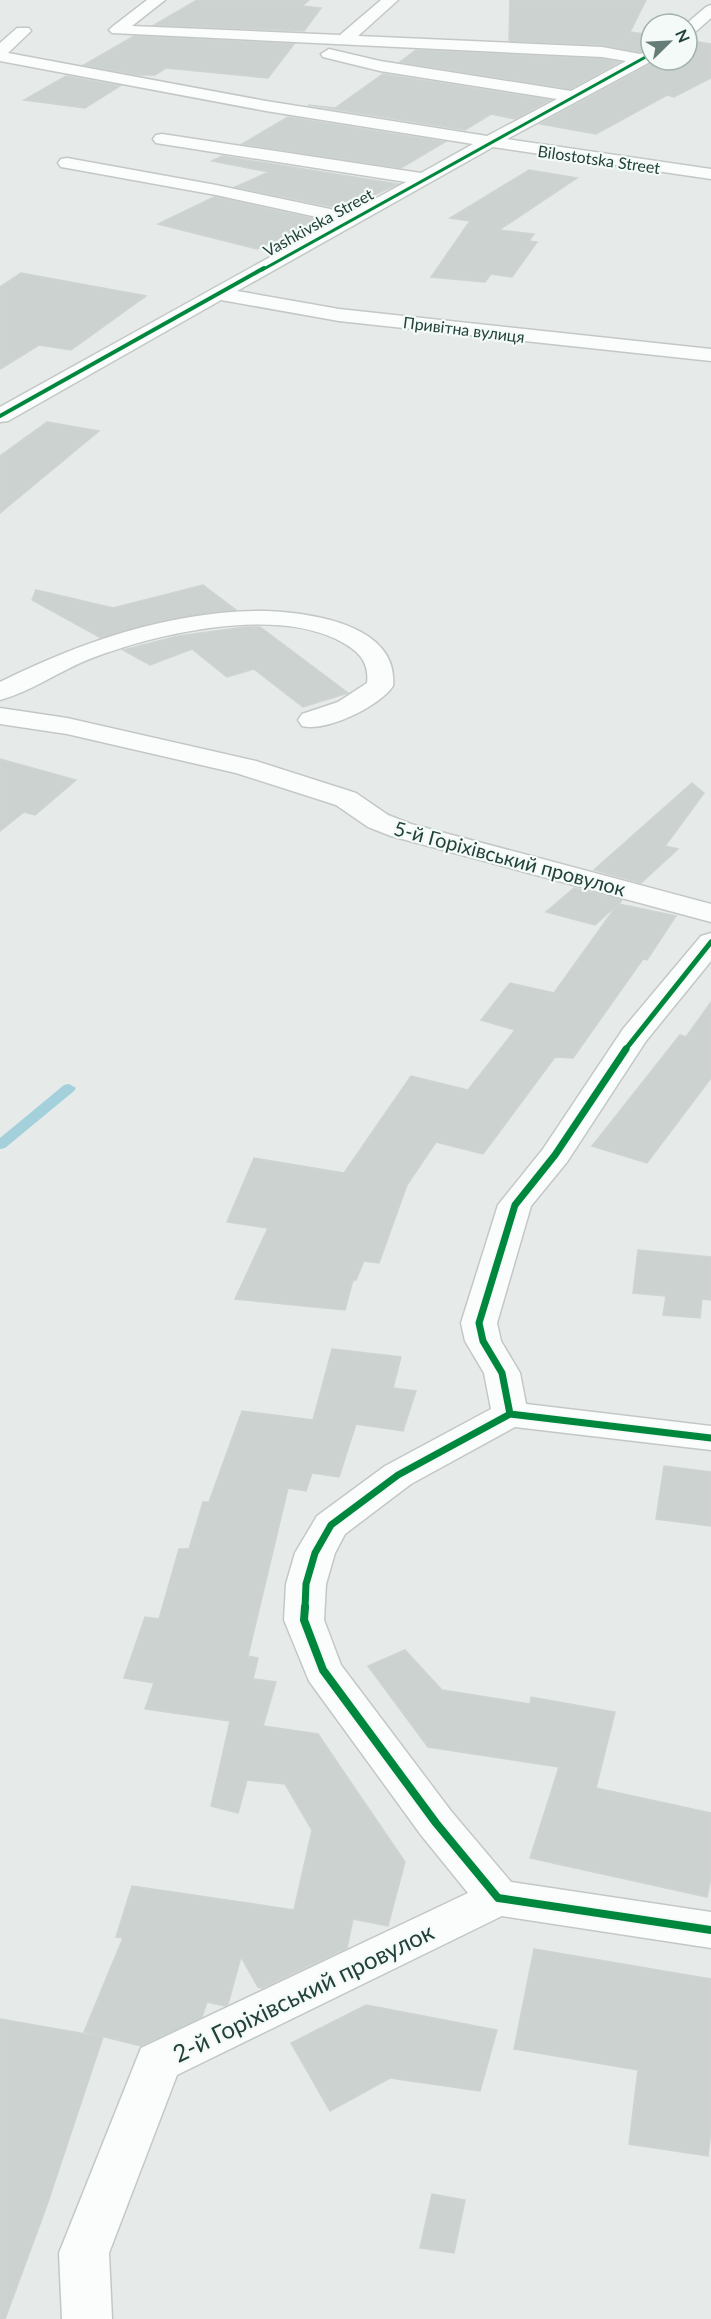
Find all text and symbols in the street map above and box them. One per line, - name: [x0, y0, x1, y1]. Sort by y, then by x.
- north arrow: [639, 12, 699, 72]
- text: N: [672, 26, 694, 45]
- street label: Bilostotska Street: [537, 141, 662, 177]
- street label: Vashkivska Street: [260, 184, 377, 260]
- street label: Привітна вулиця: [402, 312, 526, 346]
- street label: 5-й Горіхівський провулок: [392, 815, 629, 901]
- street label: 2-й Горіхівський провулок: [168, 1916, 439, 2068]

